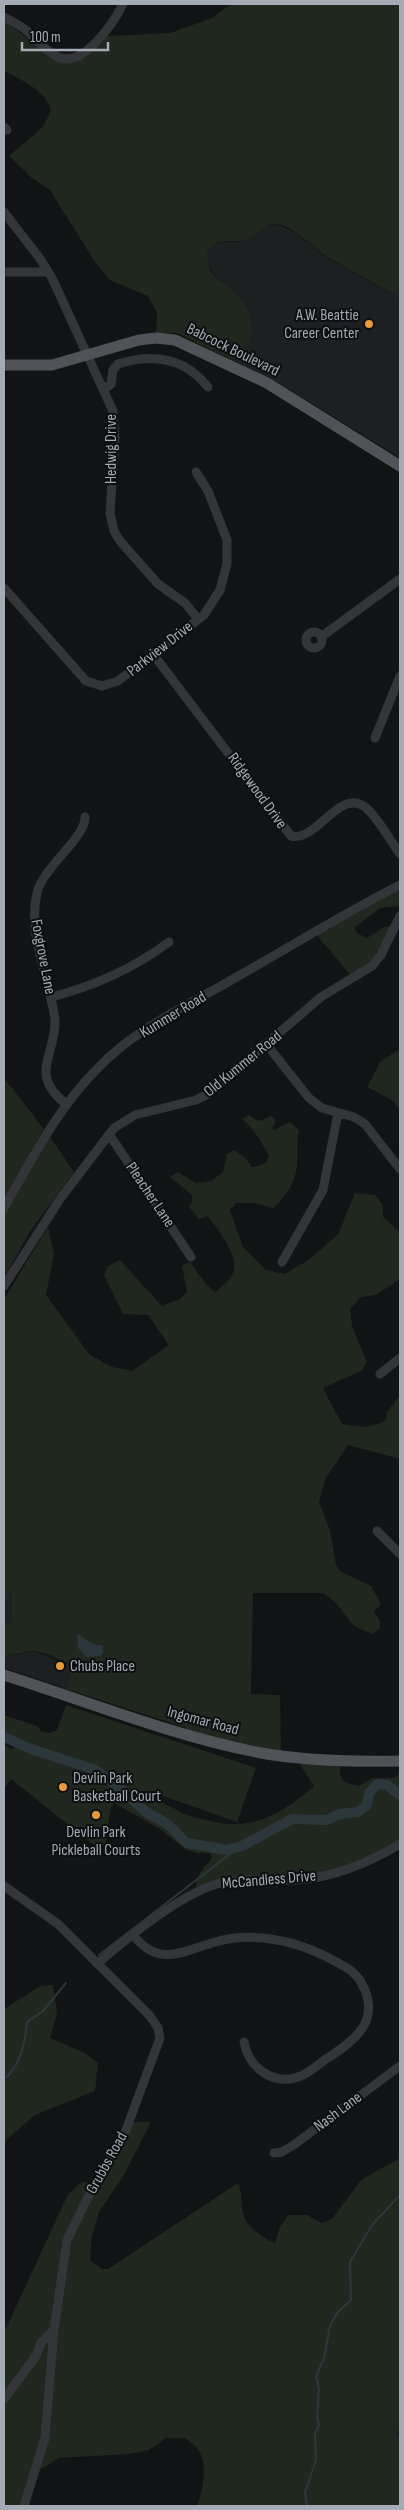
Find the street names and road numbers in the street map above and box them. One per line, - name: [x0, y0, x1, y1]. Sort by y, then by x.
- street label: Babcock Boulevard: [184, 319, 282, 381]
- street label: Hedwig Drive: [102, 414, 121, 484]
- street label: Parkview Drive: [123, 617, 197, 681]
- street label: Ridgewood Drive: [223, 749, 291, 833]
- street label: Foxgrove Lane: [26, 918, 60, 996]
- street label: Kummer Road: [136, 988, 210, 1042]
- street label: Old Kummer Road: [200, 1027, 286, 1101]
- street label: Pleacher Lane: [121, 1159, 179, 1231]
- street label: Ingomar Road: [165, 1702, 241, 1740]
- street label: McCandless Drive: [221, 1866, 317, 1894]
- street label: Nash Lane: [310, 2088, 366, 2136]
- street label: Grubbs Road: [82, 2129, 132, 2197]

